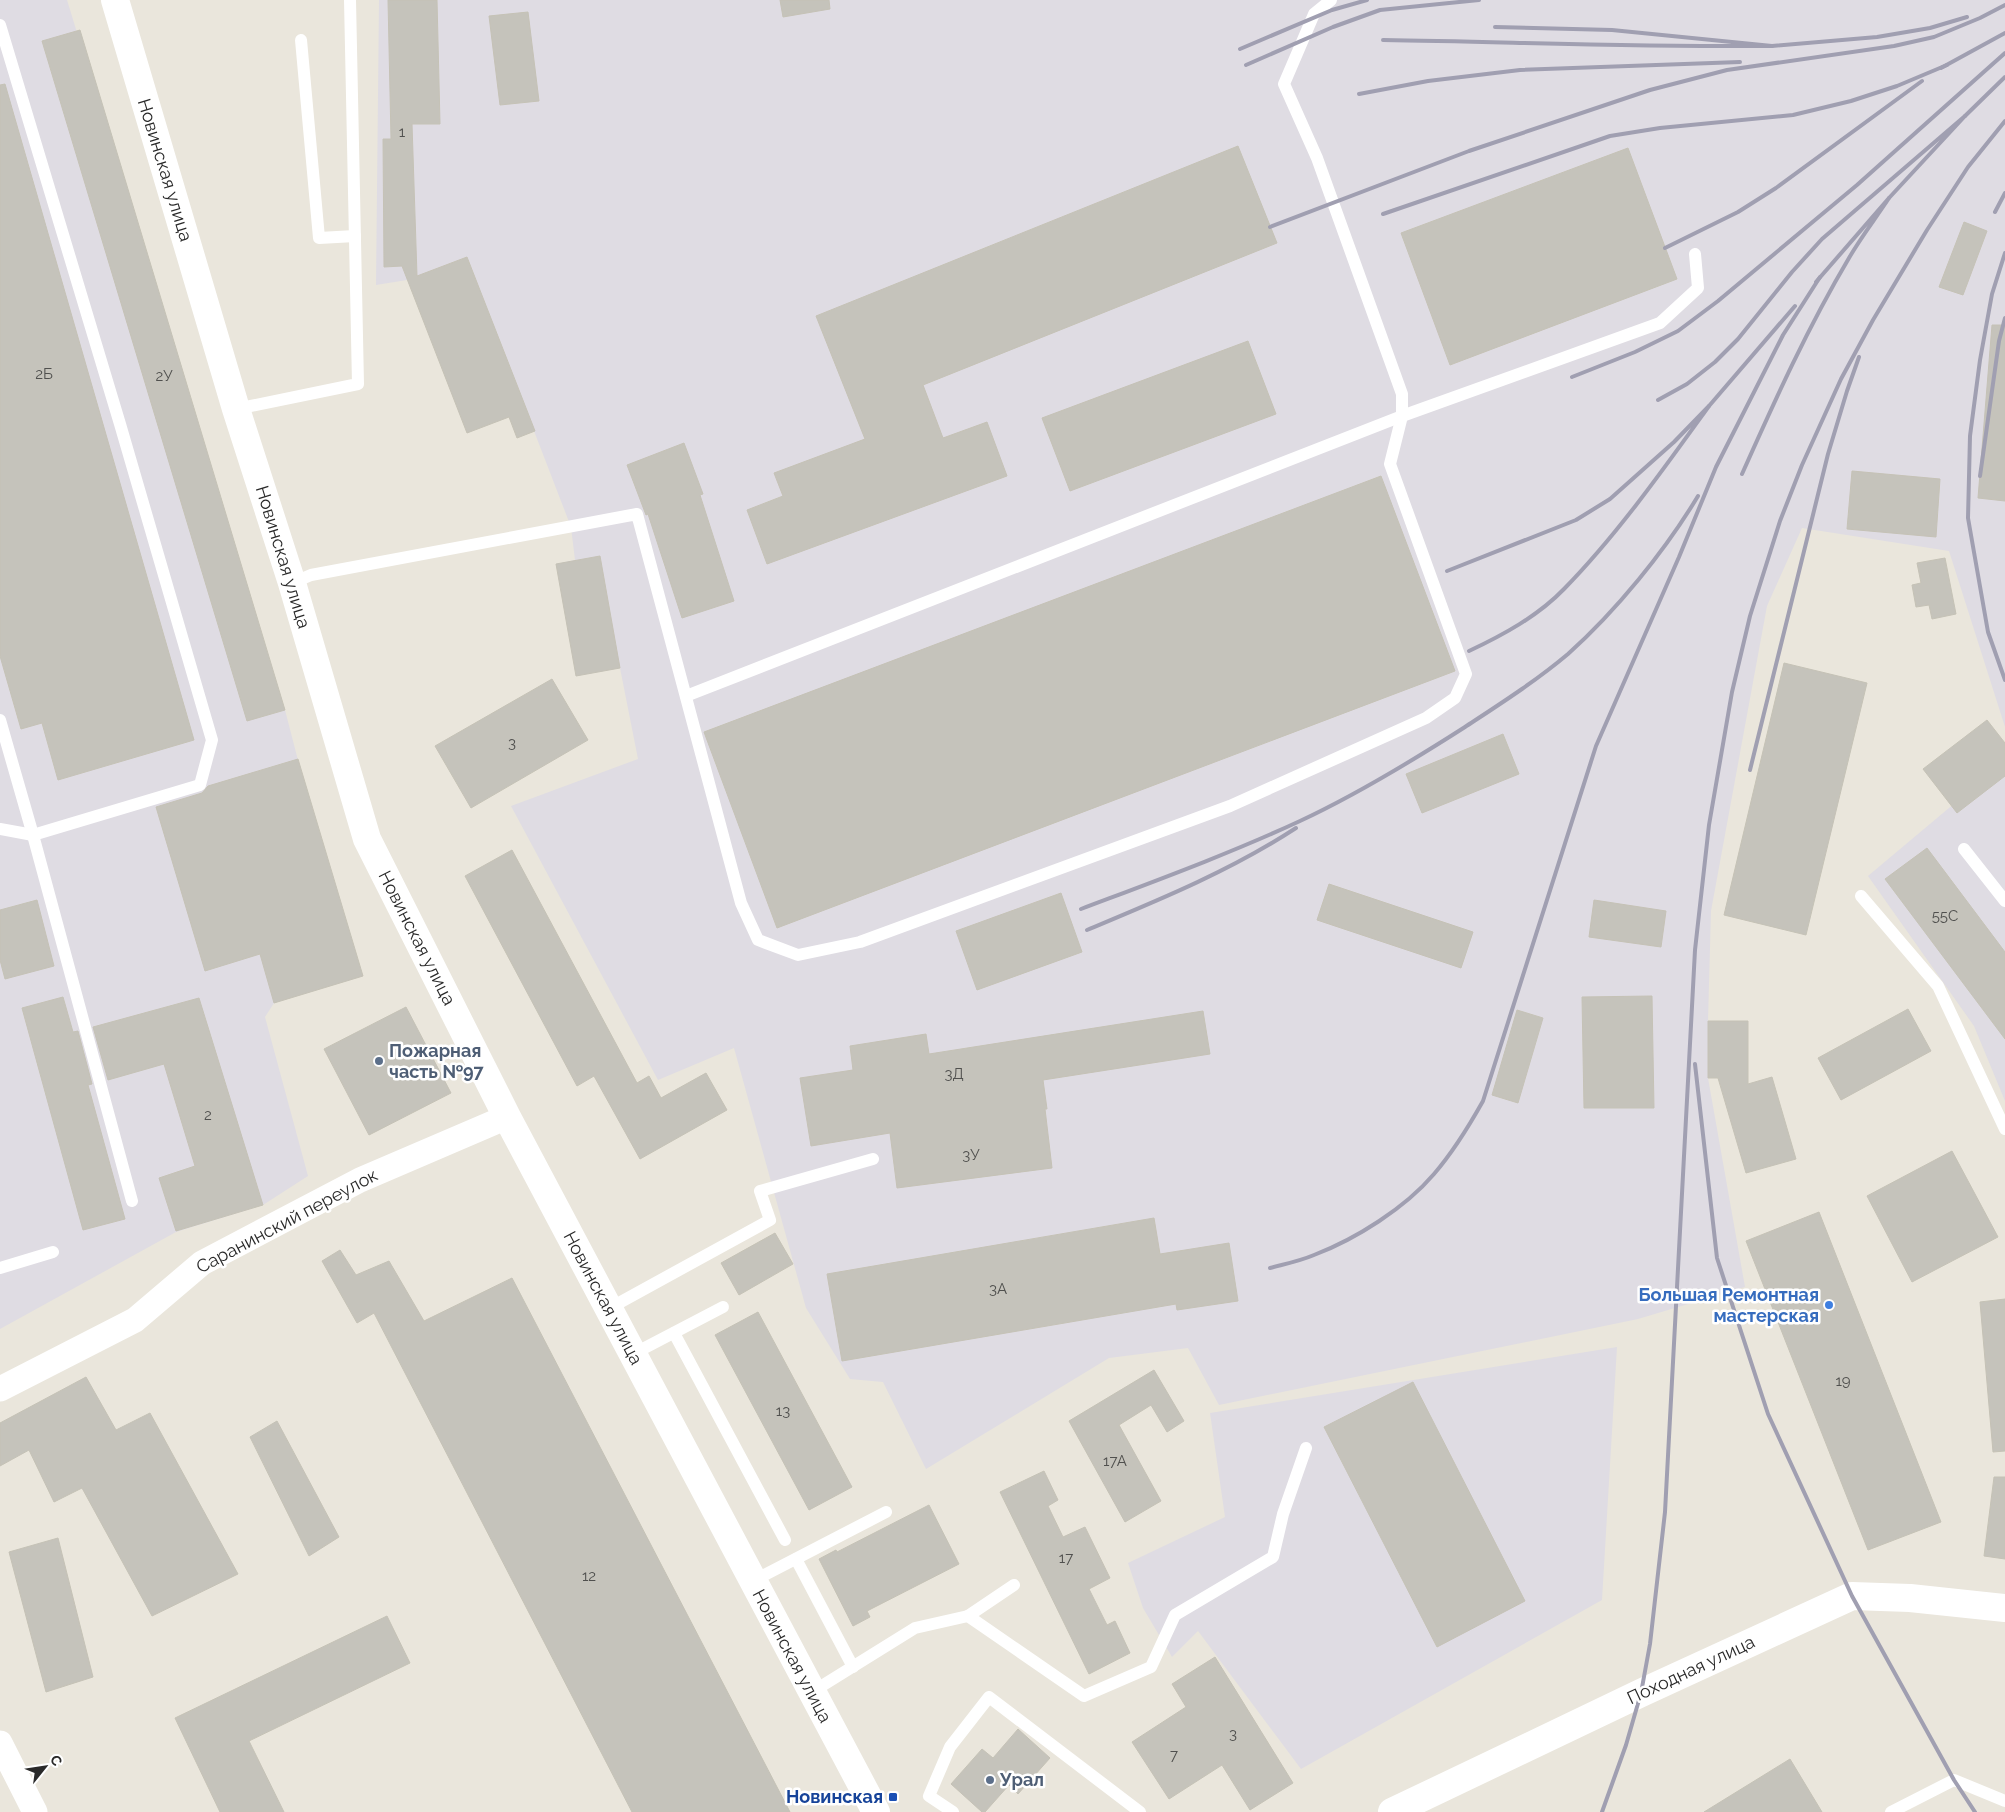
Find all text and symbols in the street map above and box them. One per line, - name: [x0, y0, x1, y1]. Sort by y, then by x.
- street label: Новинская улица: [134, 96, 197, 244]
- house number: 1: [399, 123, 406, 141]
- house number: 2Б: [35, 365, 53, 383]
- house number: 2У: [155, 367, 173, 385]
- street label: Новинская улица: [252, 483, 315, 631]
- house number: 3: [508, 734, 516, 752]
- street label: Новинская улица: [374, 867, 460, 1008]
- house number: 55С: [1932, 907, 1958, 925]
- place label: Пожарная часть №97: [389, 1040, 485, 1082]
- marker: Пожарная часть №97: [373, 1055, 385, 1067]
- house number: 3Д: [944, 1065, 964, 1083]
- house number: 2: [204, 1106, 212, 1124]
- house number: 3У: [962, 1146, 980, 1164]
- street label: Саранинский переулок: [193, 1164, 381, 1277]
- street label: Новинская улица: [559, 1227, 647, 1368]
- house number: 3А: [989, 1280, 1007, 1298]
- place label: Большая Ремонтная мастерская: [1638, 1284, 1819, 1326]
- marker: Большая Ремонтная мастерская: [1823, 1299, 1835, 1311]
- house number: 19: [1835, 1372, 1851, 1390]
- house number: 13: [776, 1402, 790, 1420]
- house number: 17А: [1103, 1452, 1127, 1470]
- house number: 17: [1059, 1549, 1073, 1567]
- house number: 12: [582, 1567, 596, 1585]
- street label: Новинская улица: [748, 1585, 836, 1726]
- street label: Походная улица: [1624, 1631, 1758, 1708]
- house number: 3: [1229, 1725, 1237, 1743]
- north arrow: [20, 1742, 70, 1792]
- house number: 7: [1170, 1746, 1178, 1764]
- text: С: [47, 1752, 66, 1769]
- place label: Урал: [999, 1769, 1044, 1790]
- marker: Урал: [984, 1774, 996, 1786]
- place label: Новинская: [786, 1786, 883, 1807]
- marker: Новинская: [887, 1791, 899, 1803]

